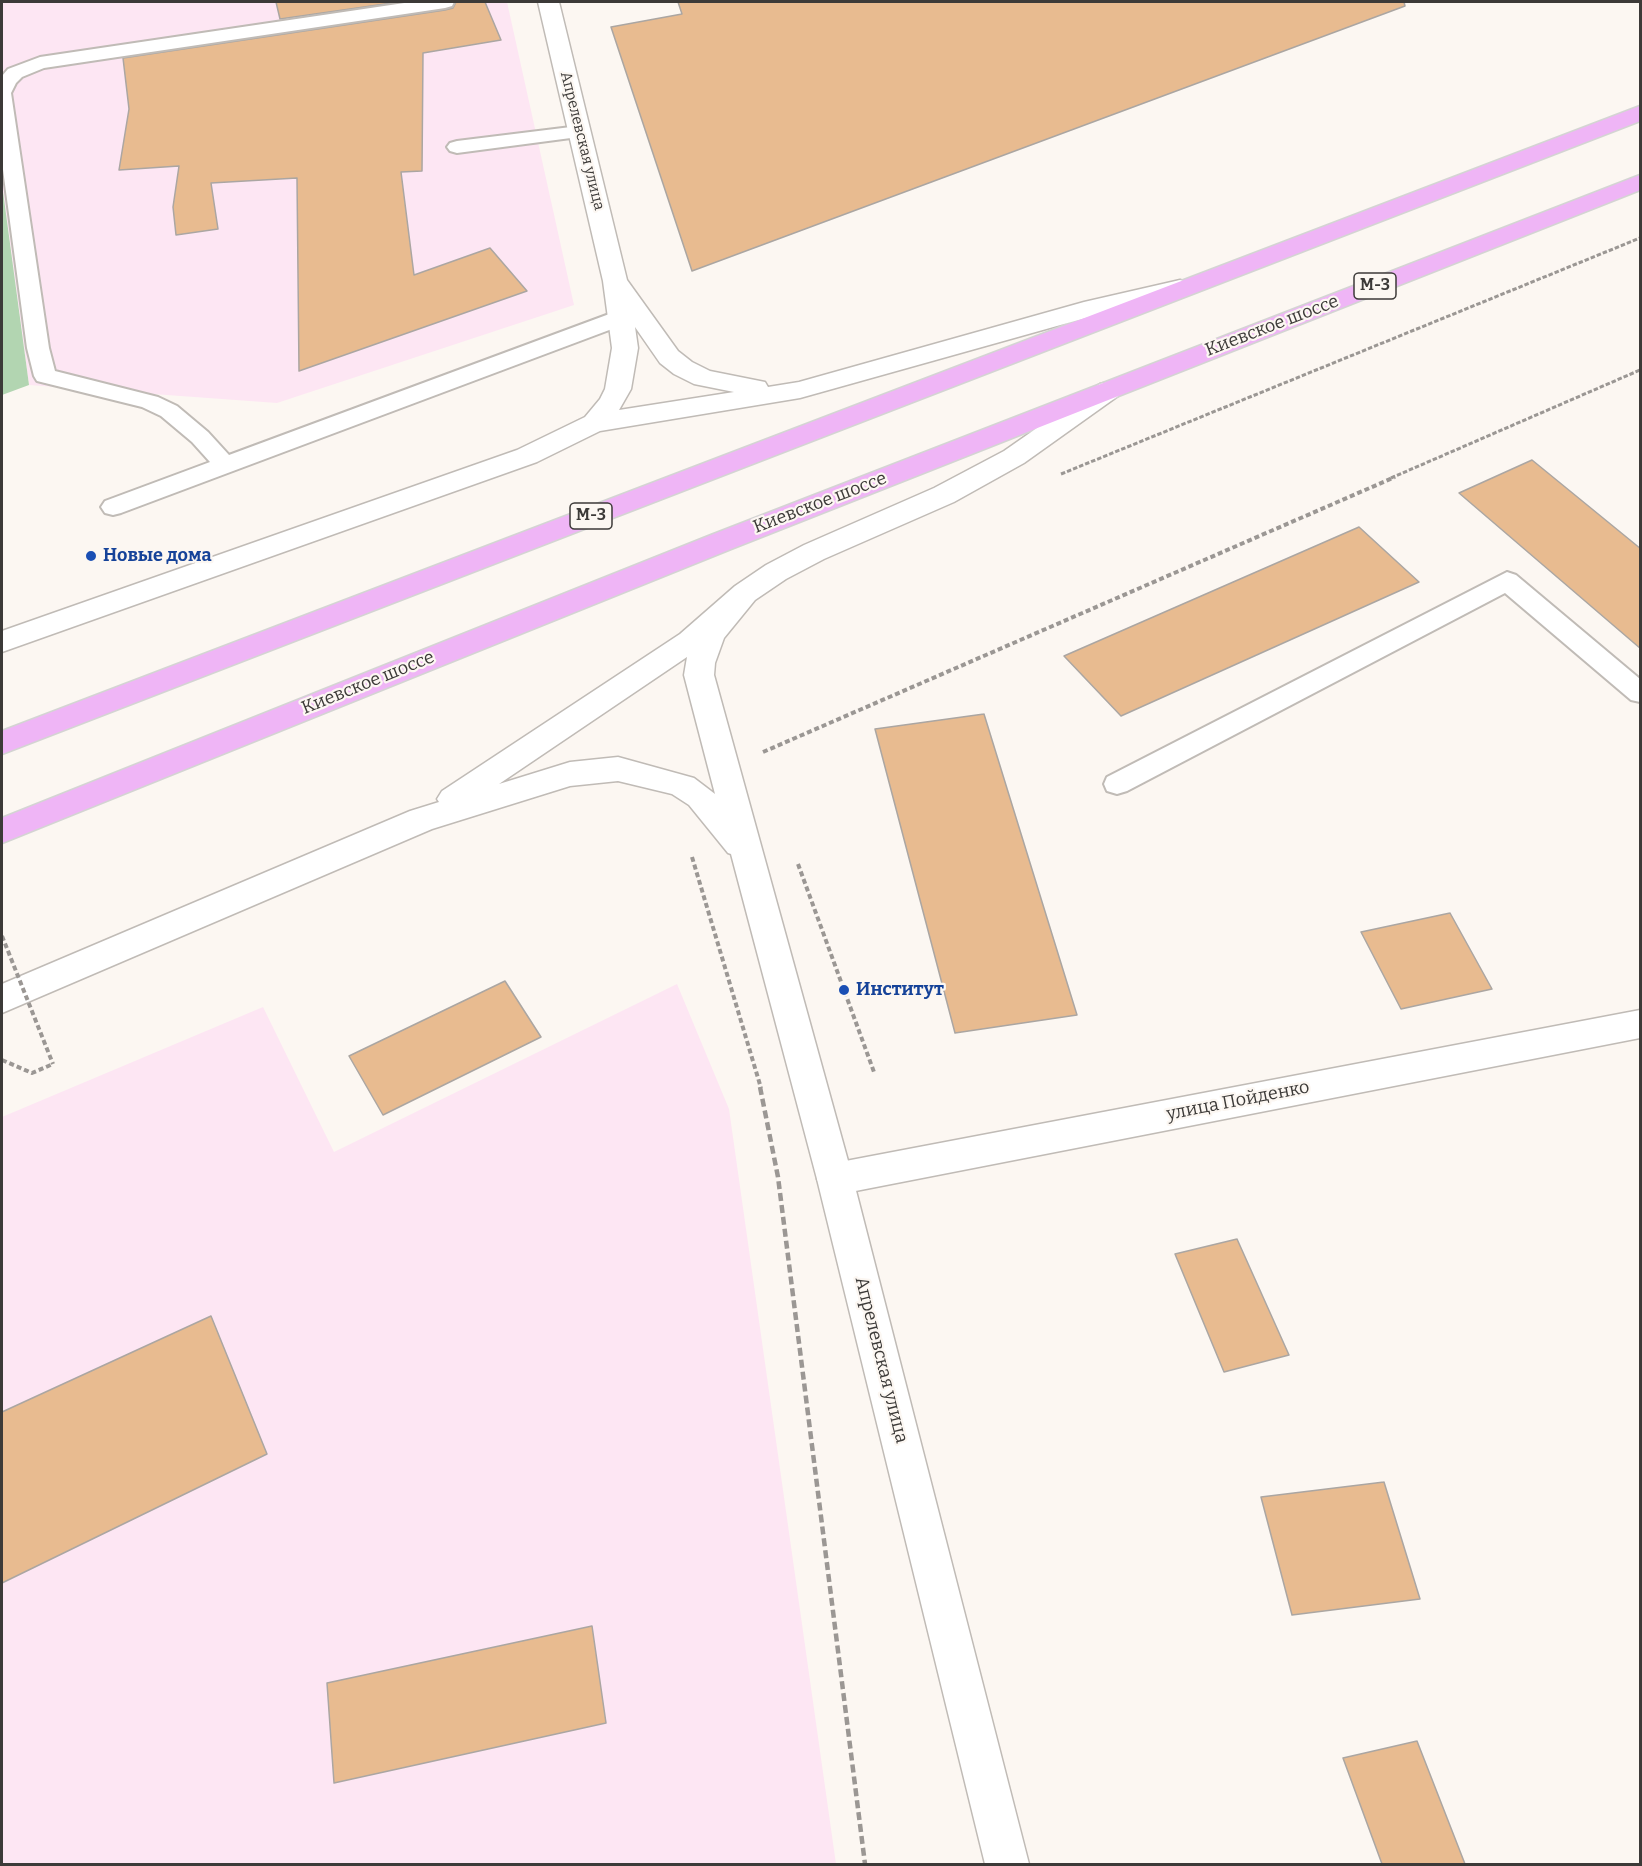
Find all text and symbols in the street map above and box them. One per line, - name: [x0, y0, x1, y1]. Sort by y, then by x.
- street label: Апрелевская улица: [556, 70, 608, 212]
- road number: М-3: [1354, 273, 1396, 299]
- street label: Киевское шоссе: [1202, 291, 1342, 361]
- street label: Киевское шоссе: [750, 468, 890, 538]
- road number: М-3: [570, 503, 612, 529]
- place label: Новые дома: [103, 545, 211, 567]
- marker: Новые дома: [84, 549, 98, 563]
- street label: Киевское шоссе: [299, 647, 437, 719]
- place label: Институт: [856, 979, 944, 1001]
- marker: Институт: [837, 983, 851, 997]
- street label: улица Пойденко: [1165, 1077, 1311, 1125]
- street label: Апрелевская улица: [850, 1275, 912, 1445]

